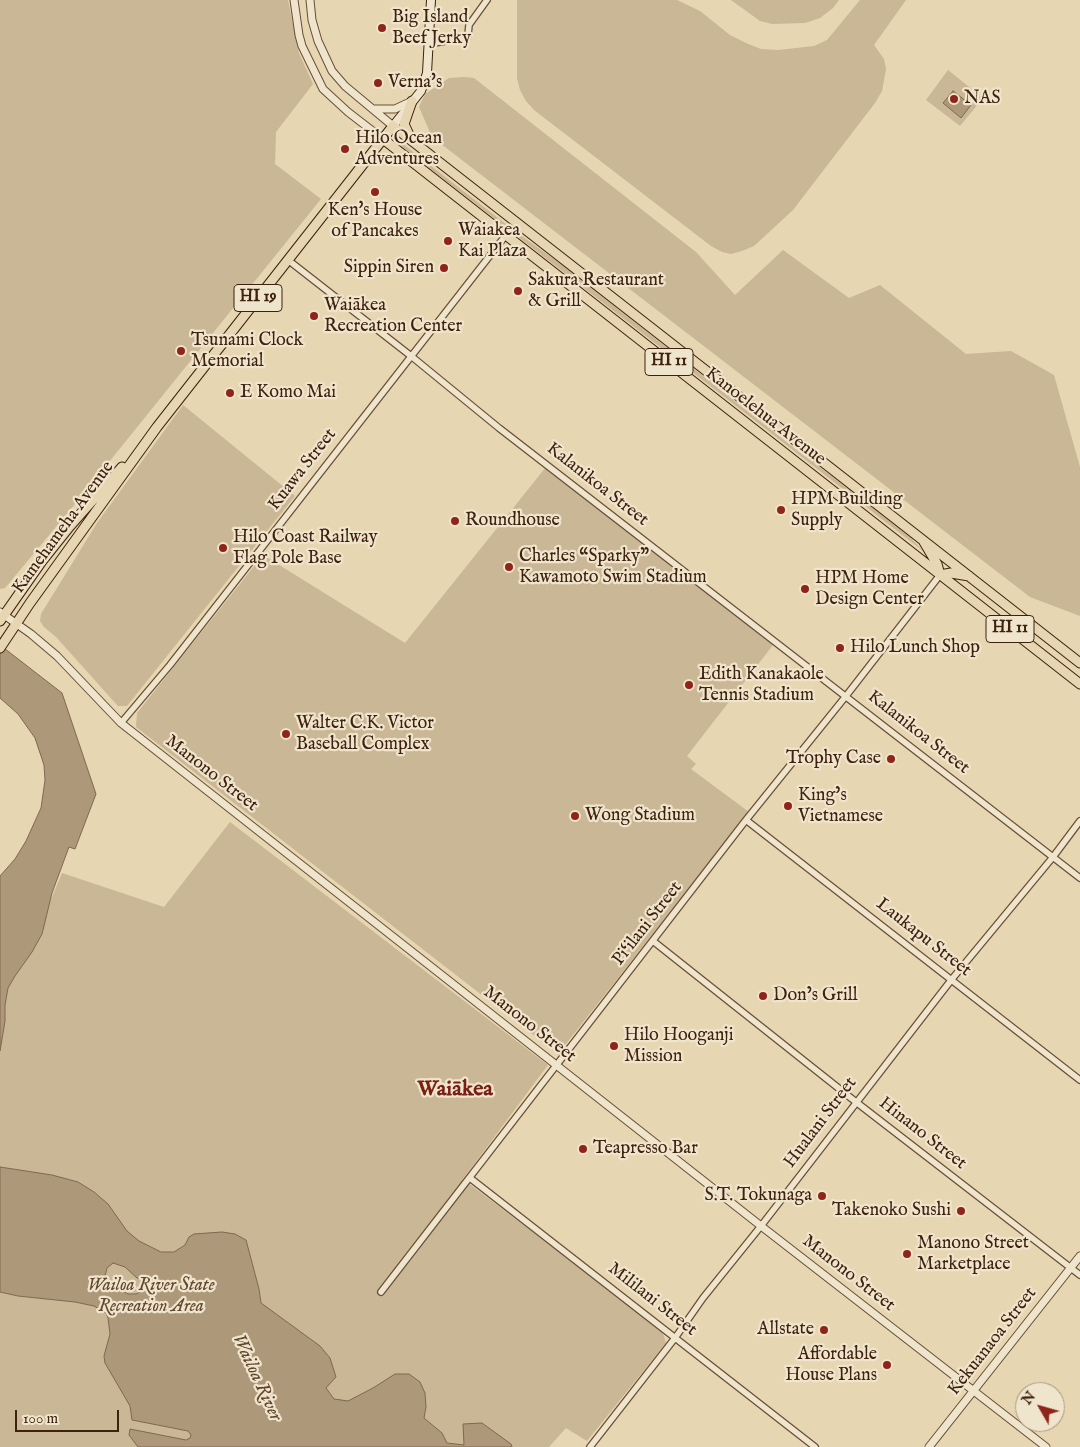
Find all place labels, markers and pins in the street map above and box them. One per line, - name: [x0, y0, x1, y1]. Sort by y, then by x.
- place label: Big Island Beef Jerky: [392, 7, 471, 50]
- marker: Big Island Beef Jerky: [376, 22, 388, 34]
- place label: Verna's: [388, 72, 442, 94]
- marker: Verna's: [372, 77, 384, 89]
- place label: NAS: [964, 88, 1001, 110]
- marker: NAS: [948, 93, 960, 105]
- place label: Hilo Ocean Adventures: [355, 128, 442, 170]
- marker: Hilo Ocean Adventures: [339, 143, 351, 155]
- marker: Ken's House of Pancakes: [369, 186, 381, 198]
- place label: Ken's House of Pancakes: [328, 200, 422, 242]
- place label: Waiakea Kai Plaza: [458, 220, 527, 262]
- marker: Waiakea Kai Plaza: [442, 235, 454, 247]
- place label: Sippin Siren: [344, 257, 434, 279]
- marker: Sippin Siren: [438, 262, 450, 274]
- place label: Sakura Restaurant & Grill: [528, 270, 664, 312]
- marker: Sakura Restaurant & Grill: [512, 285, 524, 297]
- place label: Waiākea Recreation Center: [324, 295, 462, 338]
- marker: Waiākea Recreation Center: [308, 310, 320, 322]
- place label: Tsunami Clock Memorial: [191, 330, 303, 372]
- marker: Tsunami Clock Memorial: [175, 345, 187, 357]
- place label: E Komo Mai: [240, 382, 336, 404]
- marker: E Komo Mai: [224, 387, 236, 399]
- place label: HPM Building Supply: [791, 489, 902, 532]
- marker: HPM Building Supply: [775, 504, 787, 516]
- place label: Roundhouse: [465, 510, 560, 532]
- marker: Roundhouse: [449, 515, 461, 527]
- place label: Hilo Coast Railway Flag Pole Base: [233, 527, 378, 570]
- marker: Hilo Coast Railway Flag Pole Base: [217, 542, 229, 554]
- place label: Charles “Sparky” Kawamoto Swim Stadium: [519, 546, 707, 588]
- marker: Charles “Sparky” Kawamoto Swim Stadium: [503, 561, 515, 573]
- place label: HPM Home Design Center: [815, 568, 924, 610]
- marker: HPM Home Design Center: [799, 583, 811, 595]
- place label: Hilo Lunch Shop: [850, 637, 980, 659]
- marker: Hilo Lunch Shop: [834, 642, 846, 654]
- place label: Edith Kanakaole Tennis Stadium: [699, 664, 824, 706]
- marker: Edith Kanakaole Tennis Stadium: [683, 679, 695, 691]
- place label: Walter C.K. Victor Baseball Complex: [296, 713, 434, 756]
- marker: Walter C.K. Victor Baseball Complex: [280, 728, 292, 740]
- place label: Trophy Case: [786, 748, 881, 770]
- marker: Trophy Case: [885, 753, 897, 765]
- place label: King’s Vietnamese: [798, 785, 883, 828]
- marker: King’s Vietnamese: [782, 800, 794, 812]
- place label: Wong Stadium: [585, 805, 695, 827]
- marker: Wong Stadium: [569, 810, 581, 822]
- place label: Don’s Grill: [773, 985, 858, 1007]
- marker: Don’s Grill: [757, 990, 769, 1002]
- place label: Hilo Hooganji Mission: [624, 1025, 733, 1068]
- marker: Hilo Hooganji Mission: [608, 1040, 620, 1052]
- place label: Teapresso Bar: [593, 1138, 698, 1160]
- marker: Teapresso Bar: [577, 1143, 589, 1155]
- place label: S.T. Tokunaga: [704, 1185, 812, 1207]
- marker: S.T. Tokunaga: [816, 1190, 828, 1202]
- place label: Takenoko Sushi: [832, 1200, 951, 1222]
- marker: Takenoko Sushi: [955, 1205, 967, 1217]
- place label: Manono Street Marketplace: [917, 1233, 1029, 1276]
- marker: Manono Street Marketplace: [901, 1248, 913, 1260]
- place label: Allstate: [757, 1319, 814, 1341]
- marker: Allstate: [818, 1324, 830, 1336]
- place label: Affordable House Plans: [785, 1344, 877, 1386]
- marker: Affordable House Plans: [881, 1359, 893, 1371]

